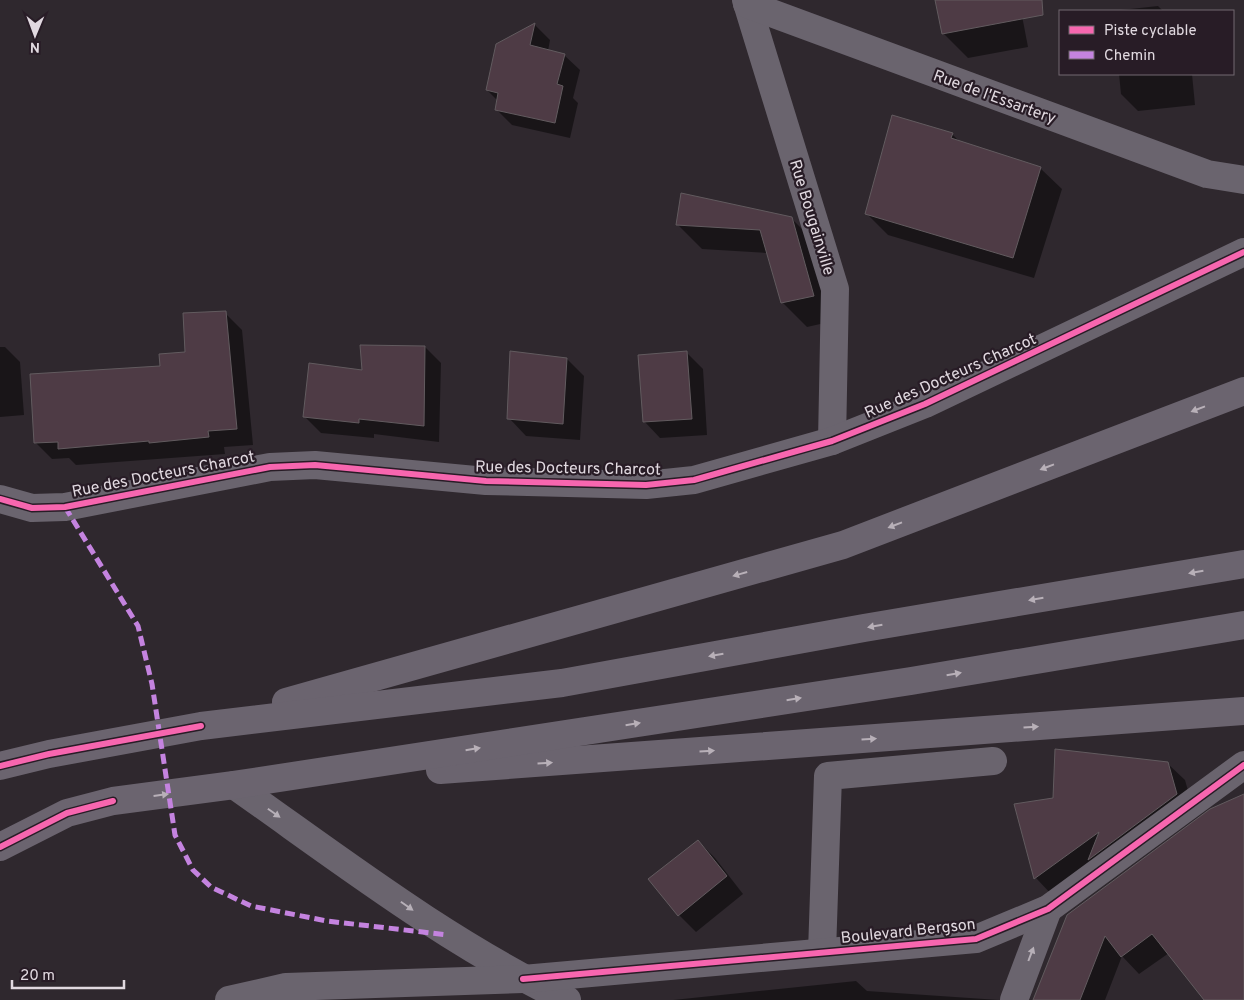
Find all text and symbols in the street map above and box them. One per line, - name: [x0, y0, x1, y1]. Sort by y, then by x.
- north arrow: [10, 10, 60, 60]
- legend: [1059, 10, 1234, 75]
- text: Piste cyclable: [1104, 22, 1197, 41]
- text: N: [30, 38, 40, 55]
- text: Chemin: [1104, 47, 1156, 66]
- street label: Rue de l'Essartery: [930, 66, 1059, 129]
- street label: Rue Bougainville: [784, 157, 838, 278]
- street label: Rue des Docteurs Charcot: [862, 330, 1040, 424]
- one-way arrow: [1191, 406, 1206, 413]
- street label: Rue des Docteurs Charcot: [70, 447, 257, 503]
- street label: Rue des Docteurs Charcot: [475, 457, 661, 481]
- one-way arrow: [1039, 463, 1054, 471]
- one-way arrow: [887, 521, 902, 529]
- one-way arrow: [1188, 568, 1204, 576]
- one-way arrow: [732, 570, 747, 578]
- one-way arrow: [1027, 595, 1043, 603]
- one-way arrow: [867, 623, 883, 631]
- one-way arrow: [707, 651, 723, 659]
- one-way arrow: [947, 669, 963, 677]
- one-way arrow: [786, 695, 802, 703]
- one-way arrow: [626, 720, 642, 728]
- one-way arrow: [1023, 722, 1039, 730]
- one-way arrow: [861, 734, 877, 742]
- one-way arrow: [465, 744, 481, 752]
- one-way arrow: [699, 746, 715, 754]
- one-way arrow: [537, 758, 553, 766]
- one-way arrow: [153, 791, 169, 799]
- one-way arrow: [267, 808, 281, 818]
- one-way arrow: [401, 901, 414, 911]
- street label: Boulevard Bergson: [840, 915, 977, 949]
- one-way arrow: [1028, 947, 1035, 962]
- scale bar: [12, 958, 125, 990]
- text: 20 m: [20, 967, 55, 986]

